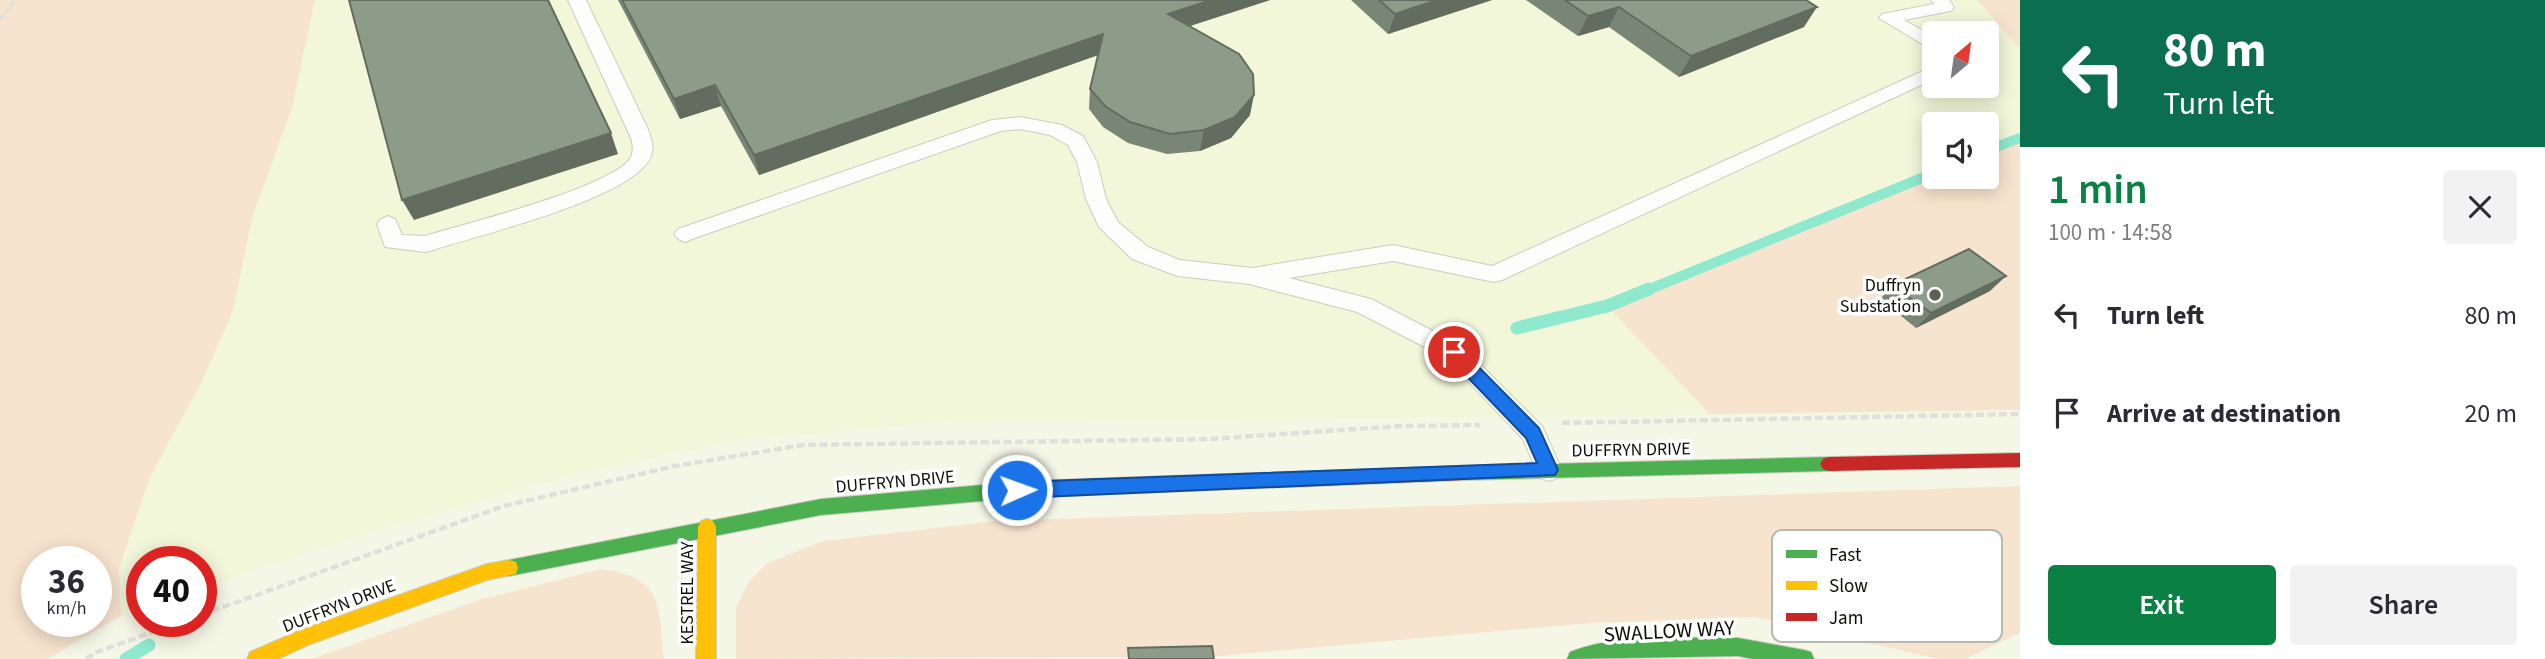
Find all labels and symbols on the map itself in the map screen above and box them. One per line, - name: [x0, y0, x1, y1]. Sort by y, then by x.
- north arrow: [1922, 21, 1998, 98]
- place label: Duffryn Substation: [1840, 273, 1921, 319]
- marker: Duffryn Substation: [1927, 287, 1943, 303]
- pin: [1424, 322, 1484, 382]
- street label: DUFFRYN DRIVE: [1571, 436, 1691, 464]
- position arrow: [980, 453, 1054, 527]
- street label: DUFFRYN DRIVE: [834, 464, 956, 500]
- legend: [1772, 530, 2002, 642]
- street label: KESTREL WAY: [675, 541, 700, 645]
- text: Fast: [1829, 542, 1862, 569]
- speed limit sign: 40: [126, 546, 217, 637]
- street label: DUFFRYN DRIVE: [279, 573, 399, 639]
- text: Slow: [1829, 573, 1868, 600]
- text: Jam: [1829, 605, 1863, 632]
- street label: SWALLOW WAY: [1603, 613, 1736, 649]

